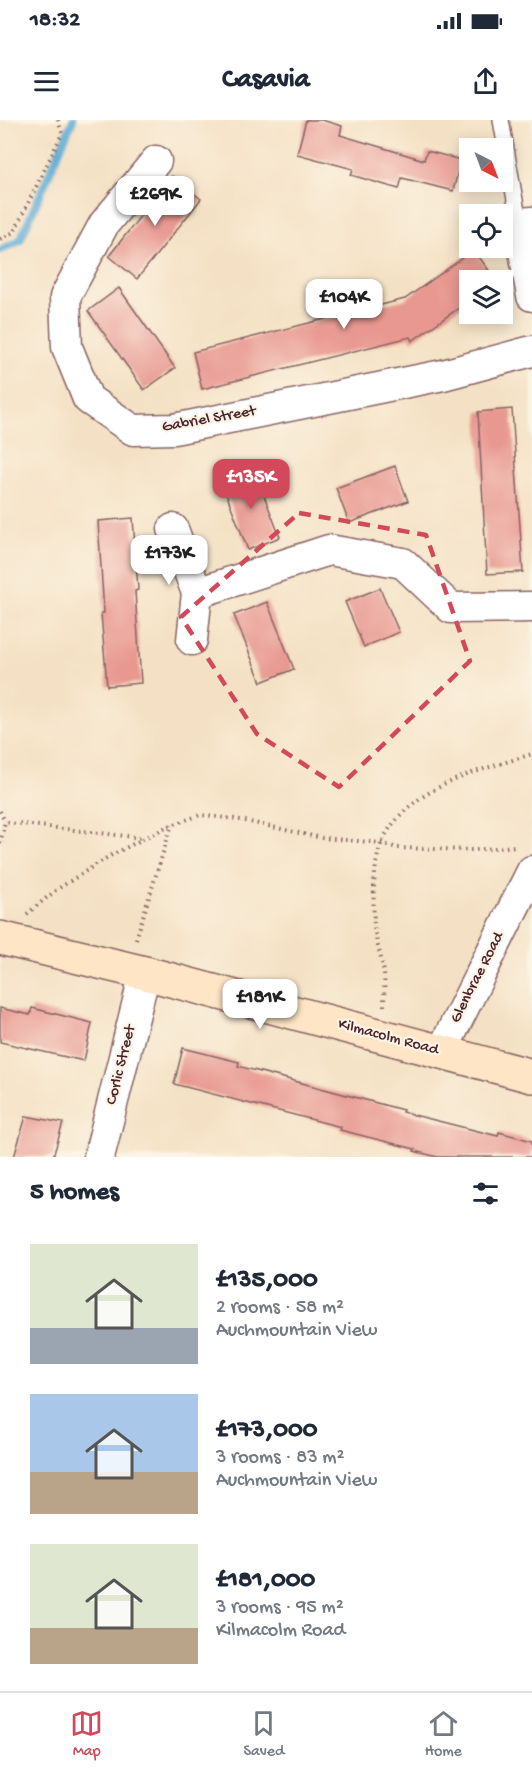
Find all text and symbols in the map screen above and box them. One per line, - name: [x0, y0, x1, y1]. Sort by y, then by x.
- text: 18:32: [30, 8, 80, 34]
- icon: menu: [30, 65, 63, 98]
- text: Casavia: [222, 65, 310, 97]
- icon: share: [469, 65, 502, 98]
- north arrow: [459, 138, 513, 192]
- map controls: [459, 138, 513, 324]
- pin: £269K: [113, 176, 197, 227]
- text: £269K: [130, 184, 180, 207]
- button: locate: [459, 204, 513, 258]
- button: layers: [459, 270, 513, 324]
- pin: £104K: [302, 279, 386, 330]
- text: £104K: [320, 287, 368, 310]
- street label: Gabriel Street: [161, 402, 259, 438]
- pin: £135K: [209, 459, 293, 510]
- text: £135K: [227, 467, 275, 490]
- pin: £173K: [127, 535, 211, 586]
- text: £173K: [145, 543, 193, 566]
- street label: Glenbrae Road: [447, 928, 510, 1027]
- pin: £181K: [218, 979, 302, 1030]
- text: £181K: [236, 987, 284, 1010]
- street label: Kilmacolm Road: [336, 1015, 442, 1061]
- street label: Corlic Street: [103, 1022, 141, 1107]
- icon: filters: [469, 1177, 502, 1210]
- text: 5 homes: [30, 1178, 119, 1209]
- text: £135,000: [216, 1266, 318, 1297]
- icon: home: [78, 1268, 150, 1340]
- text: 2 rooms · 58 m²: [216, 1297, 344, 1320]
- text: Auchmountain View: [216, 1320, 377, 1343]
- text: £173,000: [216, 1416, 318, 1447]
- icon: home: [78, 1418, 150, 1490]
- text: 3 rooms · 83 m²: [216, 1447, 344, 1470]
- text: Auchmountain View: [216, 1470, 377, 1493]
- text: £181,000: [216, 1566, 315, 1597]
- icon: home: [78, 1568, 150, 1640]
- text: 3 rooms · 95 m²: [216, 1597, 344, 1620]
- text: Kilmacolm Road: [216, 1620, 345, 1643]
- tab: Map: [70, 1707, 103, 1762]
- tab: Saved: [243, 1707, 284, 1762]
- tab: Home: [425, 1707, 462, 1762]

